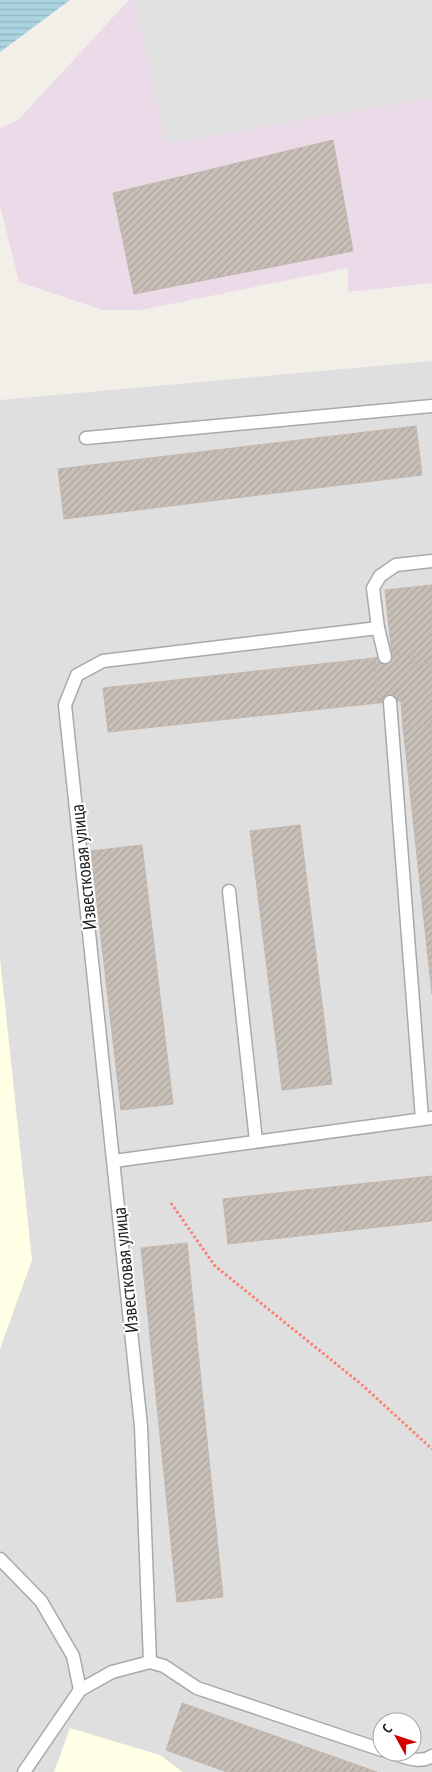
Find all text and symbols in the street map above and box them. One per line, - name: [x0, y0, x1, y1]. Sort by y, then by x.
- street label: Известковая улица: [64, 803, 102, 931]
- street label: Известковая улица: [106, 1206, 144, 1334]
- north arrow: [372, 1712, 422, 1762]
- text: С: [378, 1720, 396, 1737]

